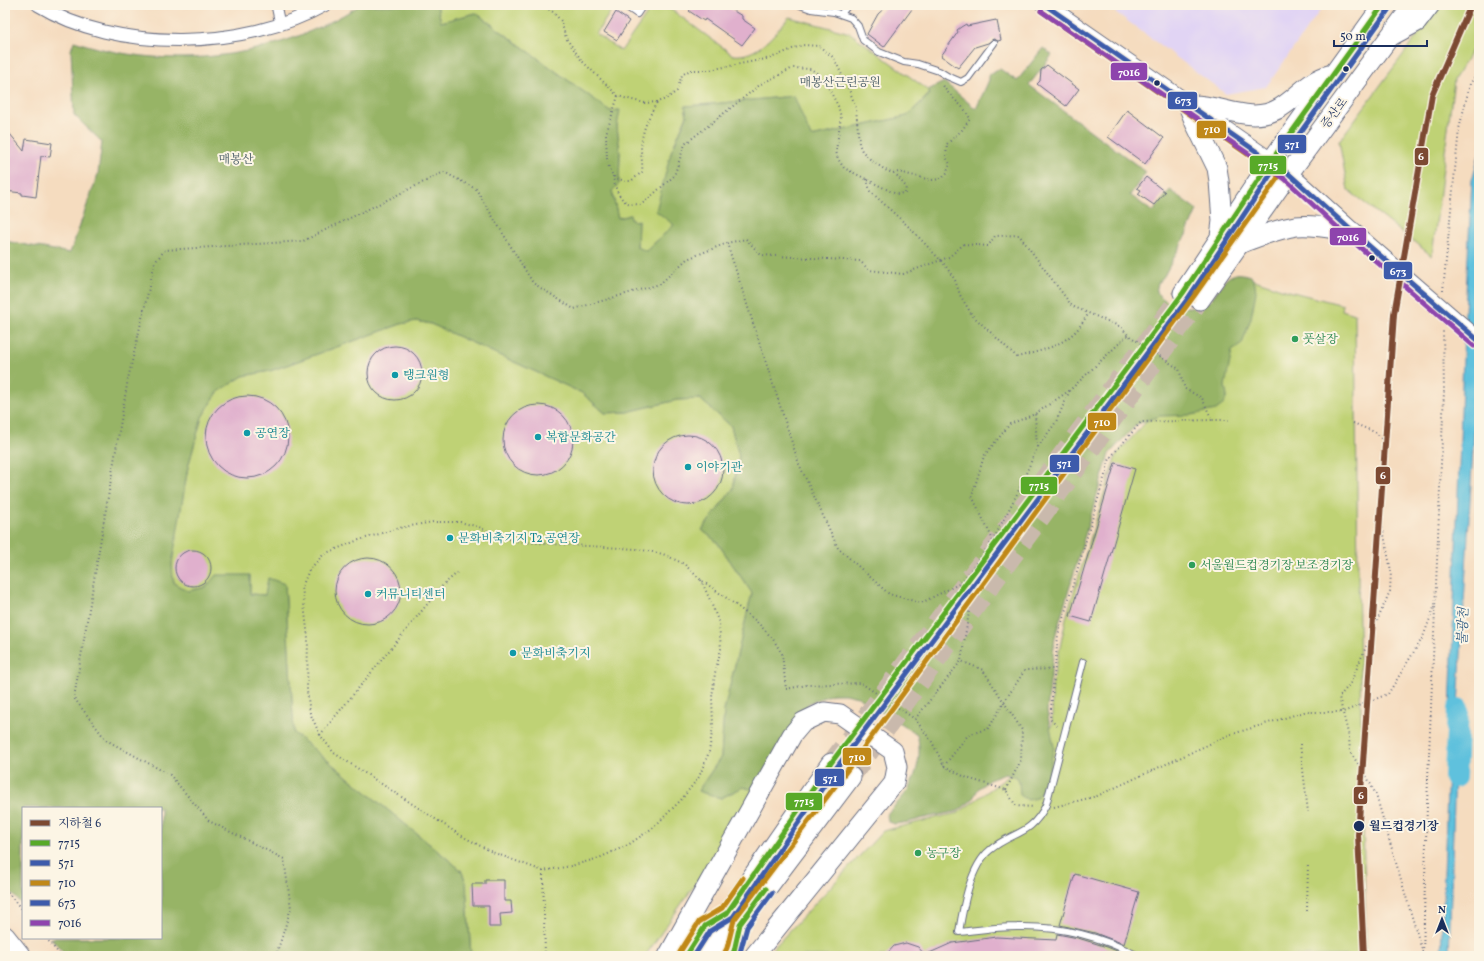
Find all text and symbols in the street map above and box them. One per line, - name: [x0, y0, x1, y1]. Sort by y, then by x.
- scale bar: [1334, 22, 1427, 48]
- text: 50 m: [1340, 29, 1366, 45]
- line badge: 7016: [1110, 62, 1148, 81]
- unlabelled marker: [1341, 64, 1351, 74]
- text: 7016: [1118, 66, 1140, 81]
- park label: 매봉산근린공원: [799, 75, 881, 91]
- unlabelled marker: [1152, 78, 1162, 88]
- line badge: 673: [1167, 91, 1198, 110]
- text: 673: [1175, 94, 1192, 109]
- street label: 증산로: [1318, 95, 1352, 132]
- line badge: 710: [1196, 120, 1227, 139]
- text: 710: [1204, 123, 1220, 138]
- line badge: 571: [1277, 134, 1307, 154]
- text: 571: [1285, 138, 1299, 153]
- line badge: 6: [1414, 147, 1429, 166]
- text: 6: [1418, 150, 1424, 165]
- park label: 매봉산: [219, 152, 254, 168]
- line badge: 7715: [1249, 155, 1287, 175]
- text: 7715: [1258, 159, 1278, 174]
- line badge: 7016: [1329, 227, 1367, 246]
- text: 7016: [1337, 231, 1359, 246]
- unlabelled marker: [1367, 253, 1377, 263]
- line badge: 673: [1383, 261, 1413, 280]
- text: 673: [1390, 265, 1407, 280]
- place label: 풋살장: [1303, 332, 1338, 348]
- marker: 풋살장: [1290, 334, 1300, 344]
- place label: 탱크원형: [403, 368, 449, 384]
- marker: 탱크원형: [390, 370, 400, 380]
- line badge: 710: [1087, 412, 1117, 431]
- text: 710: [1094, 416, 1110, 431]
- place label: 공연장: [255, 426, 290, 442]
- marker: 공연장: [242, 428, 252, 438]
- place label: 복합문화공간: [546, 430, 616, 446]
- marker: 복합문화공간: [533, 432, 543, 442]
- line badge: 571: [1049, 454, 1080, 473]
- text: 571: [1057, 457, 1071, 472]
- place label: 이야기관: [696, 460, 743, 476]
- marker: 이야기관: [683, 462, 693, 472]
- line badge: 6: [1375, 466, 1391, 485]
- text: 6: [1380, 469, 1386, 484]
- line badge: 7715: [1020, 476, 1058, 495]
- text: 7715: [1029, 479, 1049, 494]
- place label: 문화비축기지 T2 공연장: [458, 531, 580, 547]
- marker: 문화비축기지 T2 공연장: [445, 533, 455, 543]
- place label: 서울월드컵경기장 보조경기장: [1200, 558, 1354, 574]
- marker: 서울월드컵경기장 보조경기장: [1187, 560, 1197, 570]
- place label: 커뮤니티센터: [376, 587, 446, 603]
- marker: 커뮤니티센터: [363, 589, 373, 599]
- water label: 불광천: [1454, 605, 1474, 645]
- place label: 문화비축기지: [521, 646, 591, 662]
- marker: 문화비축기지: [508, 648, 518, 658]
- line badge: 710: [842, 747, 872, 766]
- text: 710: [849, 751, 865, 766]
- line badge: 571: [814, 768, 845, 787]
- text: 571: [823, 772, 837, 787]
- line badge: 6: [1353, 786, 1368, 805]
- text: 6: [1358, 789, 1364, 804]
- line badge: 7715: [785, 792, 823, 811]
- text: 7715: [794, 795, 814, 810]
- legend: [22, 807, 162, 939]
- text: 지하철 6: [58, 816, 101, 832]
- marker: 월드컵경기장: [1352, 819, 1366, 833]
- place label: 월드컵경기장: [1369, 819, 1439, 835]
- text: 7715: [58, 836, 80, 852]
- place label: 농구장: [926, 846, 961, 862]
- marker: 농구장: [913, 848, 923, 858]
- text: 571: [58, 856, 74, 872]
- text: 710: [58, 876, 76, 892]
- text: 673: [58, 896, 76, 912]
- north arrow: [1422, 899, 1462, 939]
- text: N: [1438, 903, 1446, 918]
- text: 7016: [58, 916, 81, 932]

